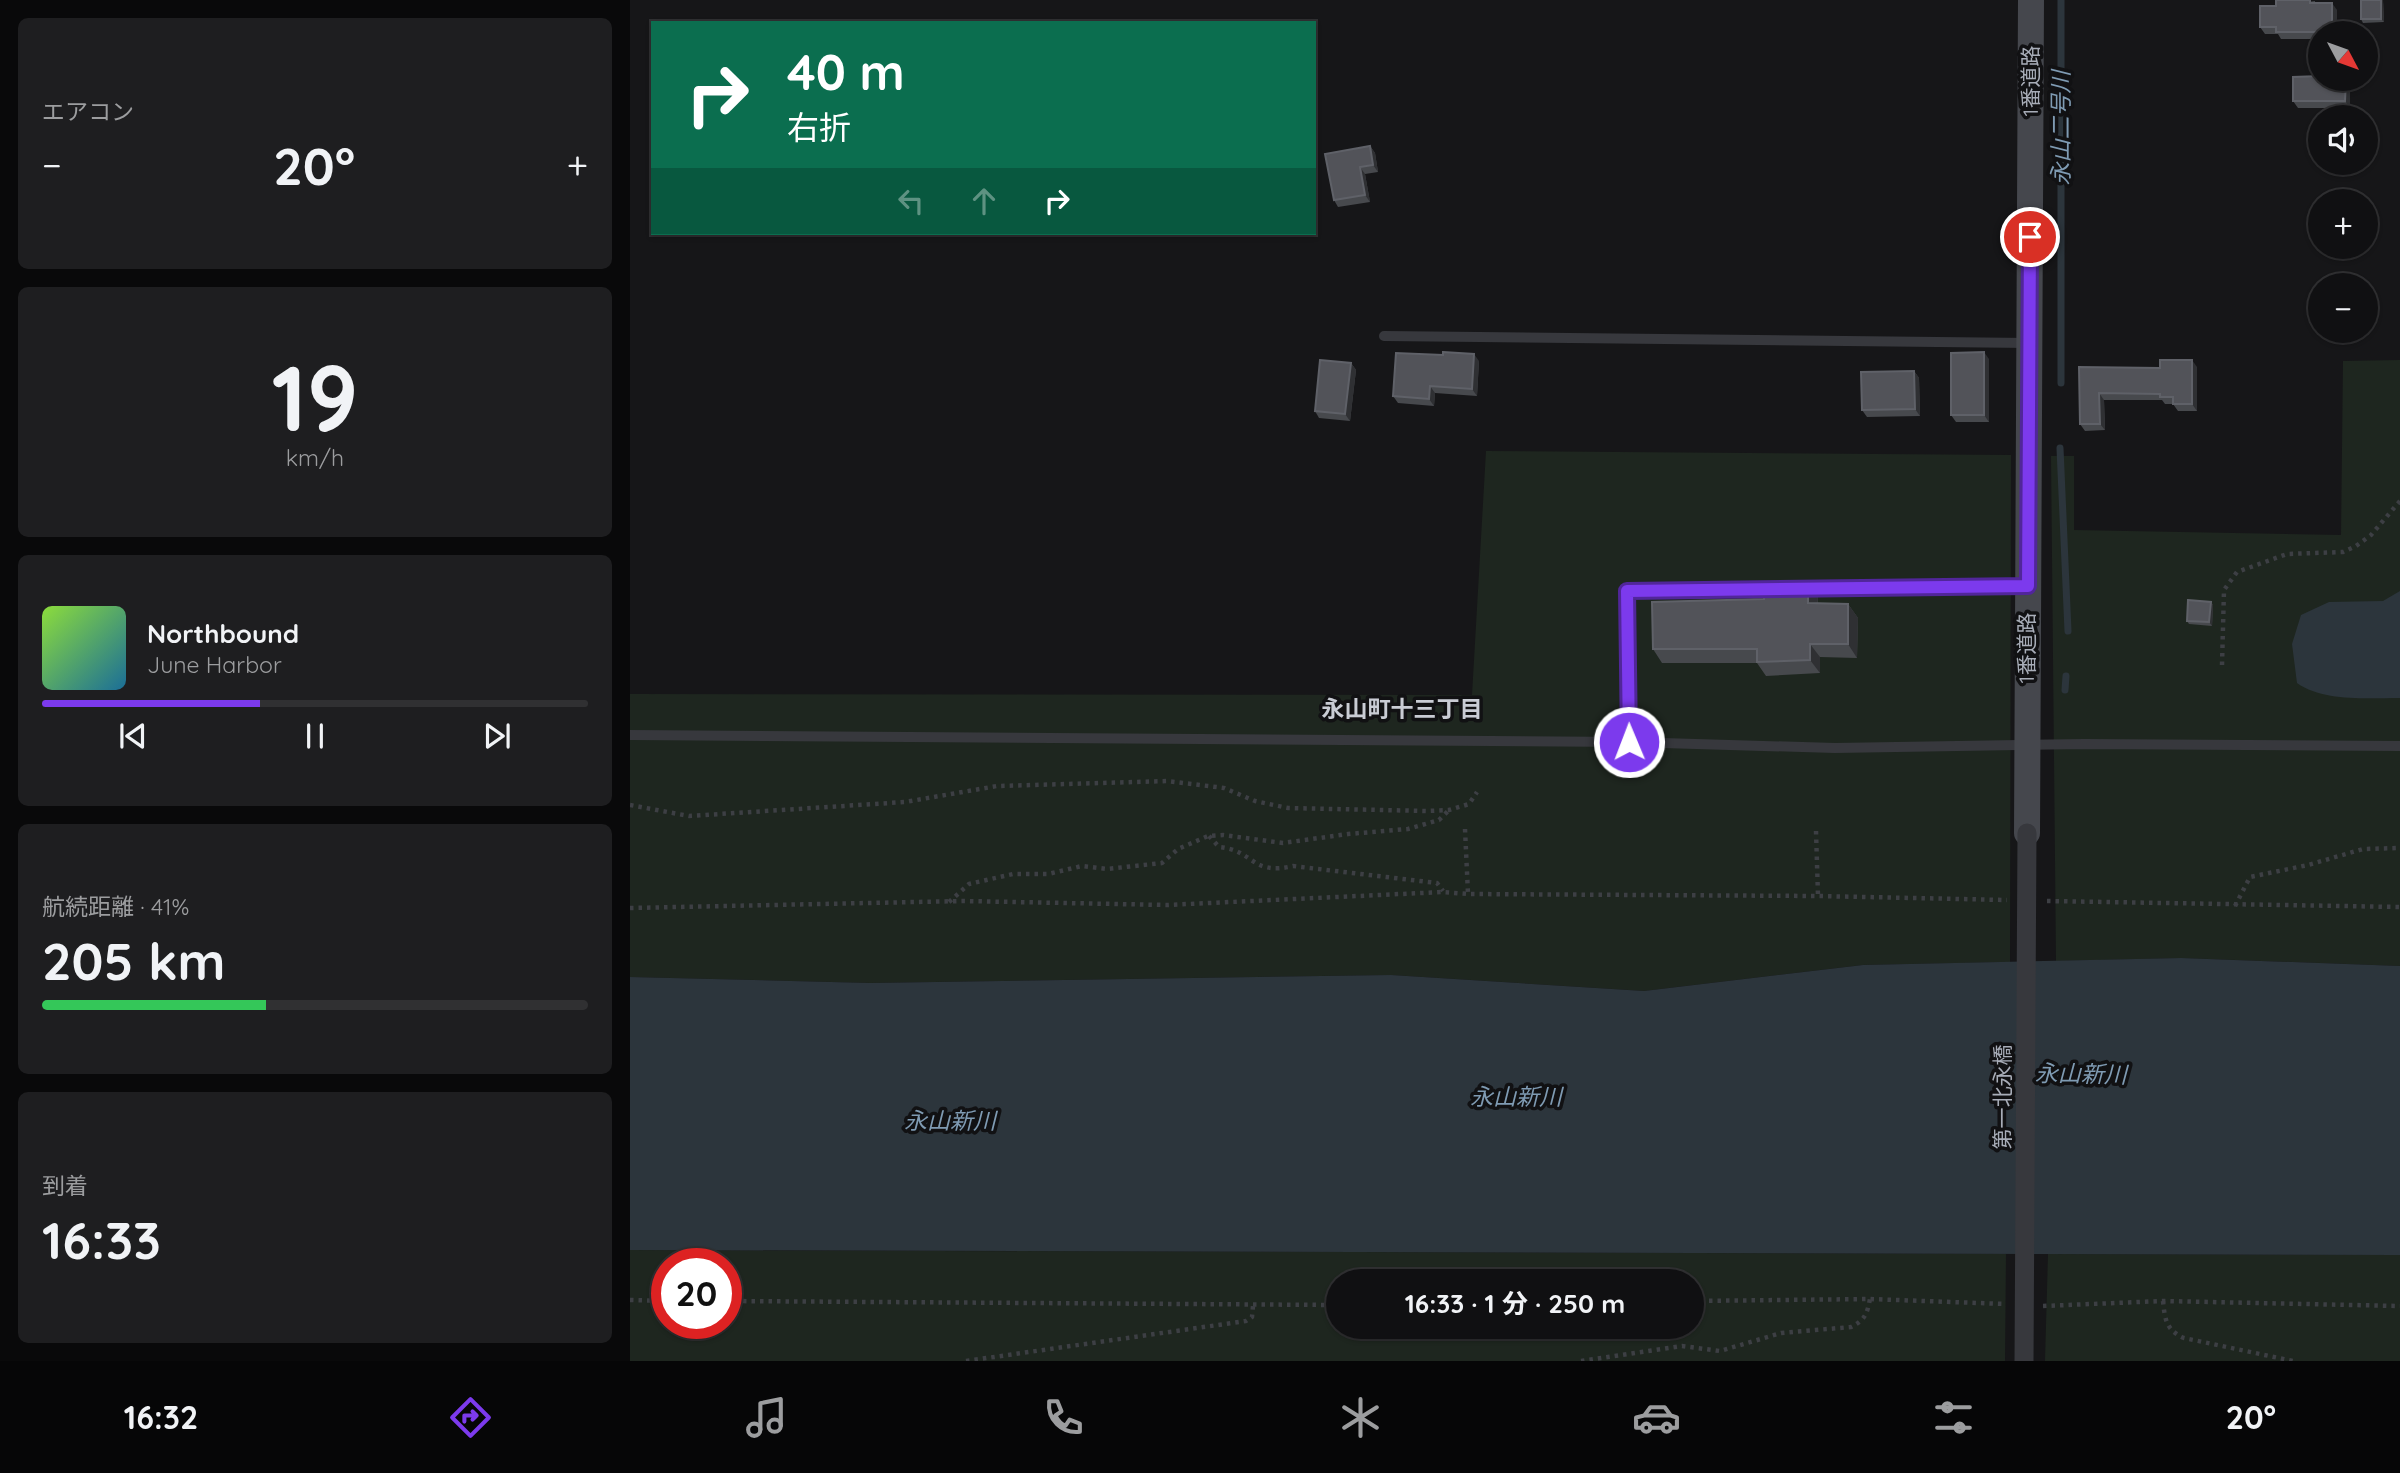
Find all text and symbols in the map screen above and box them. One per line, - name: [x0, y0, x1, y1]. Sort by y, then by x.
- north arrow: [2308, 21, 2378, 91]
- map controls: [2308, 21, 2378, 343]
- text: 40 m: [787, 41, 905, 102]
- street label: 1番道路: [2017, 46, 2043, 116]
- icon: right: [672, 49, 763, 140]
- water label: 永山二号川: [2046, 68, 2075, 186]
- text: エアコン: [42, 97, 134, 126]
- button: sound: [2308, 105, 2378, 175]
- text: 右折: [787, 107, 851, 147]
- text: 20°: [273, 133, 355, 198]
- text: −: [42, 141, 62, 189]
- text: +: [567, 141, 588, 189]
- icon: left: [892, 182, 930, 220]
- icon: ahead: [965, 182, 1003, 220]
- icon: right: [1038, 182, 1076, 220]
- button: +: [2308, 189, 2378, 259]
- pin: [2000, 207, 2060, 267]
- icon: arrive: [2011, 218, 2049, 256]
- button: −: [2308, 273, 2378, 343]
- text: 19: [271, 340, 359, 454]
- text: km/h: [286, 443, 344, 472]
- street label: 1番道路: [2013, 613, 2039, 683]
- text: Northbound: [147, 617, 299, 650]
- text: June Harbor: [147, 650, 282, 679]
- district label: 永山町十三丁目: [1322, 694, 1483, 723]
- position arrow: [1592, 705, 1666, 779]
- icon: previous: [114, 717, 152, 755]
- icon: pause: [296, 717, 334, 755]
- icon: next: [478, 717, 516, 755]
- text: 航続距離 · 41%: [42, 892, 189, 921]
- text: 205 km: [42, 928, 226, 993]
- street label: 第一北永橋: [1989, 1045, 2015, 1150]
- water label: 永山新川: [2035, 1058, 2130, 1089]
- water label: 永山新川: [1470, 1082, 1565, 1111]
- water label: 永山新川: [904, 1106, 999, 1135]
- text: 到着: [42, 1171, 88, 1200]
- text: 16:33: [42, 1207, 161, 1272]
- speed limit sign: 20: [651, 1248, 742, 1339]
- text: 16:33 · 1 分 · 250 m: [1405, 1287, 1625, 1320]
- icon: directions: [446, 1393, 495, 1442]
- icon: music: [742, 1393, 791, 1442]
- icon: phone: [1039, 1393, 1088, 1442]
- icon: climate: [1336, 1393, 1385, 1442]
- icon: car: [1632, 1393, 1681, 1442]
- icon: filters: [1929, 1393, 1978, 1442]
- text: 16:32: [124, 1397, 198, 1437]
- text: 20°: [2226, 1397, 2276, 1437]

